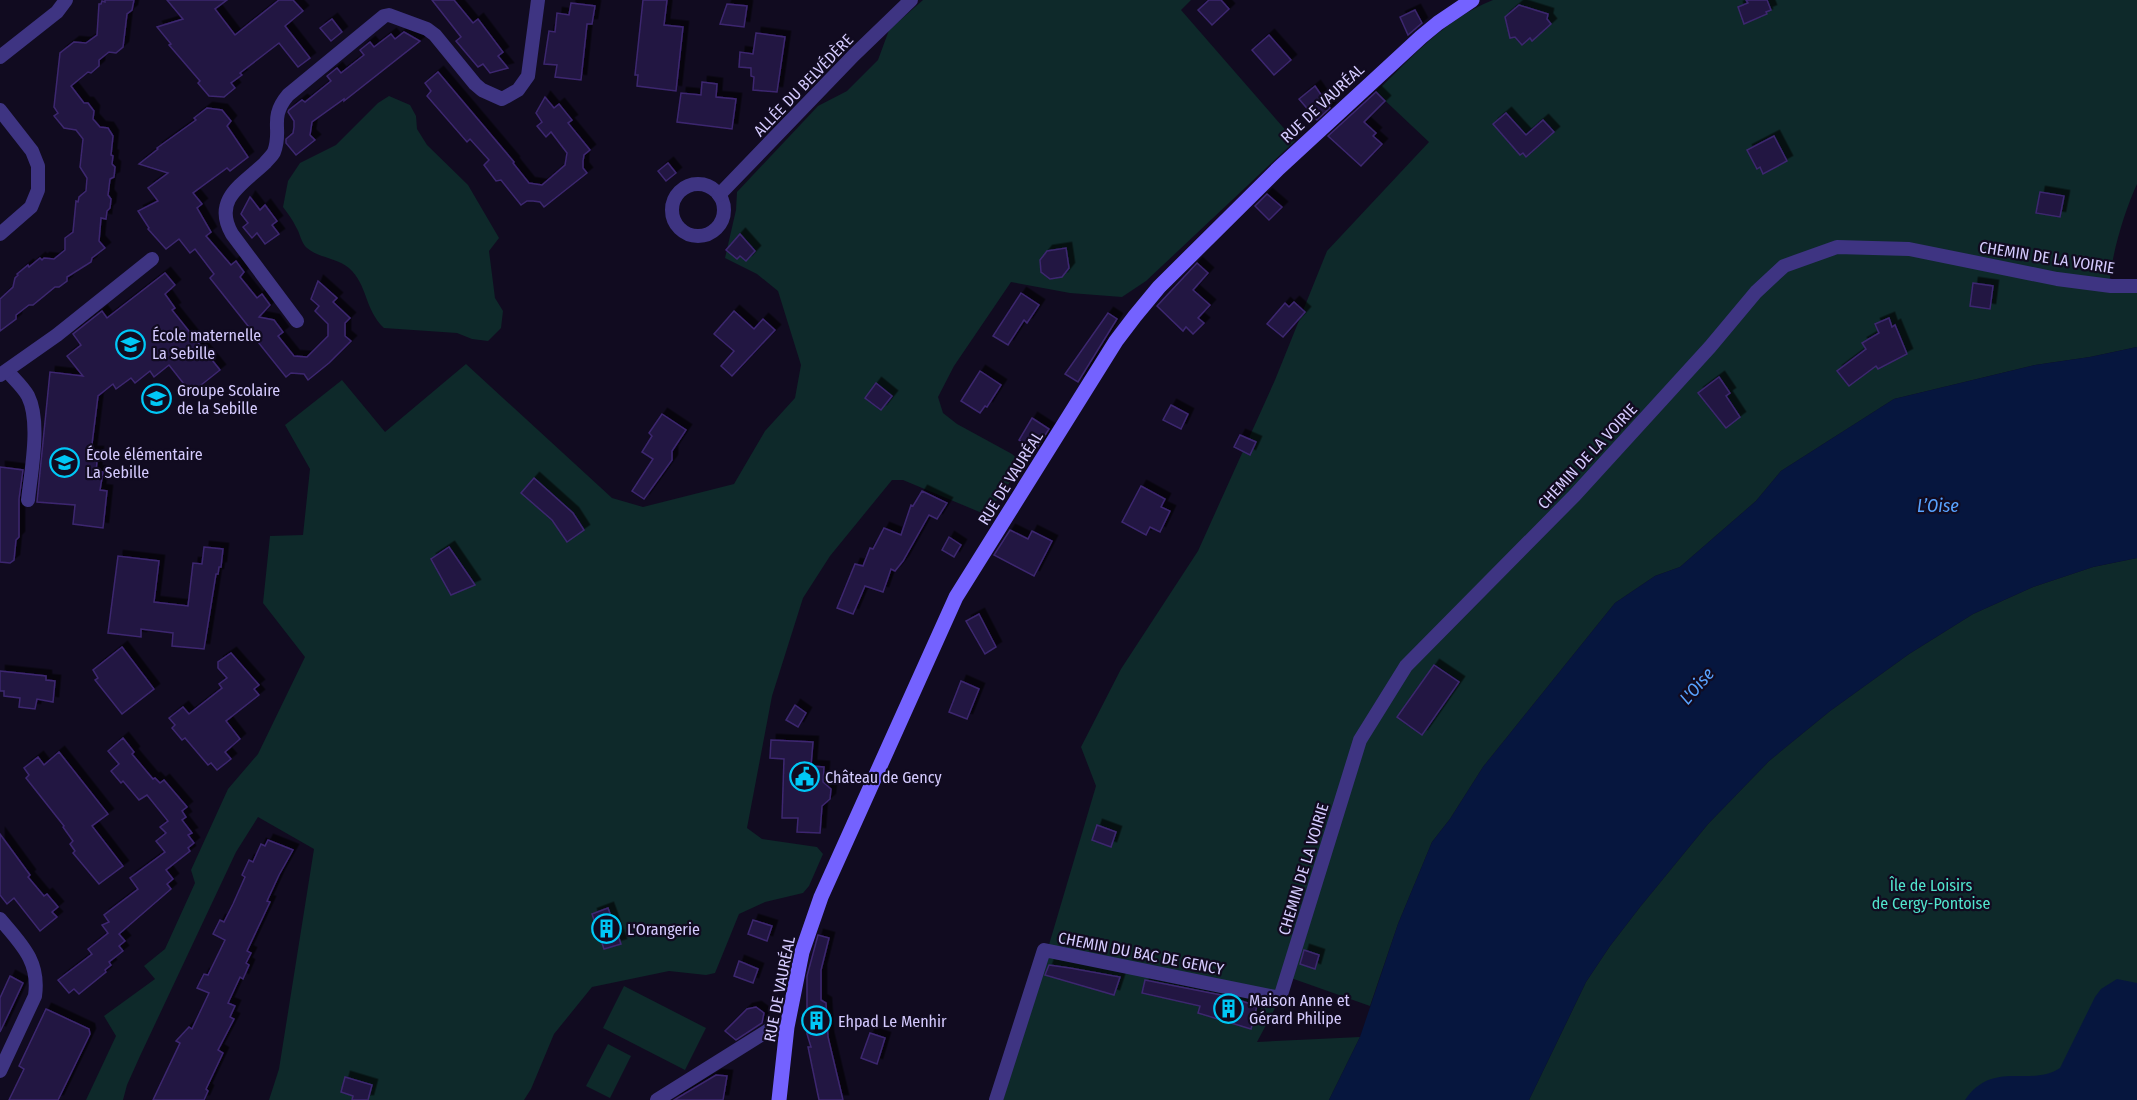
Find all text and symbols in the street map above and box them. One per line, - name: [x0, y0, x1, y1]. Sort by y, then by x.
- street label: ALLÉE DU BELVÉDÈRE: [750, 30, 857, 140]
- street label: RUE DE VAURÉAL: [1277, 60, 1368, 147]
- street label: CHEMIN DE LA VOIRIE: [1978, 237, 2116, 278]
- place label: École maternelle La Sebille: [152, 326, 261, 363]
- school or university icon: École maternelle La Sebille: [115, 328, 147, 360]
- place label: Groupe Scolaire de la Sebille: [177, 381, 280, 418]
- school or university icon: Groupe Scolaire de la Sebille: [140, 383, 172, 415]
- street label: CHEMIN DE LA VOIRIE: [1534, 400, 1641, 513]
- street label: RUE DE VAURÉAL: [974, 428, 1047, 529]
- place label: École élémentaire La Sebille: [86, 445, 203, 482]
- school or university icon: École élémentaire La Sebille: [49, 447, 81, 479]
- water label: L’Oise: [1917, 495, 1959, 517]
- water label: L'Oise: [1675, 663, 1719, 709]
- public building icon: Château de Gency: [788, 761, 820, 793]
- place label: Château de Gency: [825, 768, 943, 787]
- street label: CHEMIN DE LA VOIRIE: [1274, 801, 1333, 937]
- park label: Île de Loisirs de Cergy-Pontoise: [1872, 876, 1990, 913]
- building icon: L'Orangerie: [590, 913, 622, 945]
- place label: L'Orangerie: [627, 920, 700, 939]
- street label: CHEMIN DU BAC DE GENCY: [1056, 928, 1225, 979]
- street label: RUE DE VAURÉAL: [760, 935, 799, 1044]
- place label: Maison Anne et Gérard Philipe: [1249, 991, 1351, 1028]
- building icon: Maison Anne et Gérard Philipe: [1212, 993, 1244, 1025]
- building icon: Ehpad Le Menhir: [801, 1005, 833, 1037]
- place label: Ehpad Le Menhir: [838, 1012, 947, 1031]

